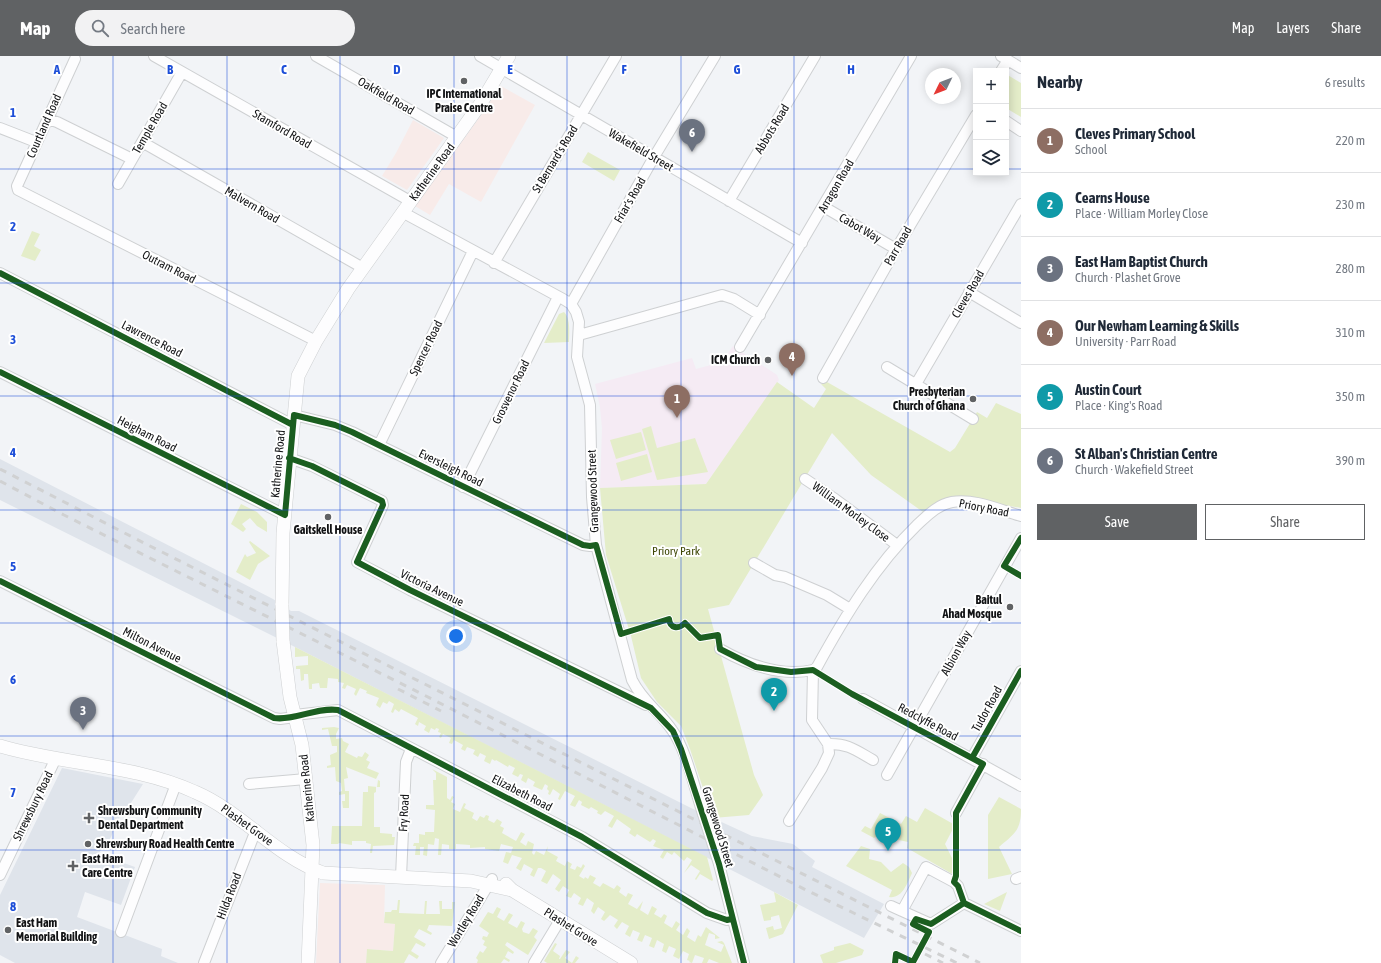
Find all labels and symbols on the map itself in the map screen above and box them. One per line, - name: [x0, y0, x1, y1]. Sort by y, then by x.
- text: A: [53, 62, 61, 77]
- text: B: [167, 62, 174, 77]
- text: C: [281, 62, 287, 77]
- text: D: [393, 62, 401, 77]
- text: E: [507, 62, 513, 77]
- text: F: [621, 62, 627, 77]
- text: G: [734, 62, 741, 77]
- text: H: [847, 62, 855, 77]
- north arrow: [925, 68, 961, 104]
- street label: Oakfield Road: [355, 74, 417, 118]
- marker: IPC International Praise Centre: [459, 76, 469, 86]
- place label: IPC International Praise Centre: [426, 87, 502, 115]
- street label: Courtland Road: [24, 92, 64, 160]
- street label: Temple Road: [130, 100, 170, 156]
- street label: Abbots Road: [752, 102, 792, 156]
- text: 1: [10, 105, 16, 120]
- street label: Stamford Road: [250, 107, 314, 151]
- pin: 6: [679, 119, 705, 152]
- street label: St Bernard's Road: [529, 123, 581, 195]
- street label: Wakefield Street: [606, 126, 676, 174]
- street label: Katherine Road: [406, 140, 458, 204]
- street label: Arragon Road: [815, 157, 857, 215]
- street label: Friar's Road: [611, 175, 649, 225]
- street label: Malvern Road: [222, 184, 282, 226]
- street label: Cabot Way: [836, 210, 884, 246]
- text: 2: [10, 219, 16, 234]
- street label: Parr Road: [881, 224, 915, 268]
- street label: Outram Road: [140, 248, 198, 286]
- street label: Cleves Road: [949, 268, 987, 320]
- street label: Lawrence Road: [119, 318, 185, 360]
- street label: Spencer Road: [407, 318, 445, 378]
- text: 3: [10, 332, 16, 347]
- pin: 4: [779, 343, 805, 376]
- place label: ICM Church: [711, 353, 760, 367]
- marker: ICM Church: [763, 355, 773, 365]
- street label: Grosvenor Road: [489, 358, 533, 426]
- pin: 1: [664, 385, 690, 418]
- place label: Presbyterian Church of Ghana: [893, 385, 965, 413]
- marker: Presbyterian Church of Ghana: [968, 394, 978, 404]
- street label: Heigham Road: [115, 413, 179, 455]
- street label: Katherine Road: [268, 429, 288, 499]
- text: 4: [9, 445, 16, 460]
- street label: Eversleigh Road: [416, 446, 486, 490]
- street label: Grangewood Street: [585, 449, 601, 533]
- street label: William Morley Close: [809, 479, 893, 545]
- street label: Priory Road: [958, 496, 1010, 520]
- marker: Gaitskell House: [323, 512, 333, 522]
- place label: Gaitskell House: [294, 523, 363, 537]
- park label: Priory Park: [652, 544, 701, 558]
- text: 5: [10, 559, 16, 574]
- street label: Victoria Avenue: [398, 567, 466, 609]
- place label: Baitul Ahad Mosque: [942, 593, 1003, 621]
- marker: Baitul Ahad Mosque: [1005, 602, 1015, 612]
- street label: Milton Avenue: [120, 624, 184, 666]
- your location: [446, 626, 466, 646]
- street label: Albion Way: [938, 628, 974, 678]
- text: 6: [10, 672, 16, 687]
- pin: 2: [761, 678, 787, 711]
- street label: Tudor Road: [969, 684, 1005, 734]
- pin: 3: [70, 697, 96, 730]
- street label: Redclyffe Road: [896, 700, 960, 744]
- street label: Katherine Road: [296, 753, 318, 823]
- street label: Shrewsbury Road: [10, 769, 56, 843]
- street label: Elizabeth Road: [489, 772, 555, 814]
- text: 7: [10, 785, 16, 800]
- street label: Grangewood Street: [699, 785, 737, 869]
- street label: Fry Road: [396, 794, 412, 832]
- street label: Plashet Grove: [218, 801, 276, 849]
- place label: Shrewsbury Community Dental Department: [98, 804, 202, 832]
- marker: Shrewsbury Community Dental Department: [83, 812, 95, 824]
- pin: 5: [875, 818, 901, 851]
- place label: Shrewsbury Road Health Centre: [96, 837, 235, 851]
- marker: Shrewsbury Road Health Centre: [83, 839, 93, 849]
- place label: East Ham Care Centre: [82, 852, 133, 880]
- marker: East Ham Care Centre: [67, 860, 79, 872]
- street label: Hilda Road: [214, 871, 244, 921]
- street label: Wortley Road: [445, 892, 487, 950]
- text: 8: [10, 899, 16, 914]
- street label: Plashet Grove: [541, 905, 601, 949]
- place label: East Ham Memorial Building: [16, 916, 98, 944]
- marker: East Ham Memorial Building: [3, 925, 13, 935]

